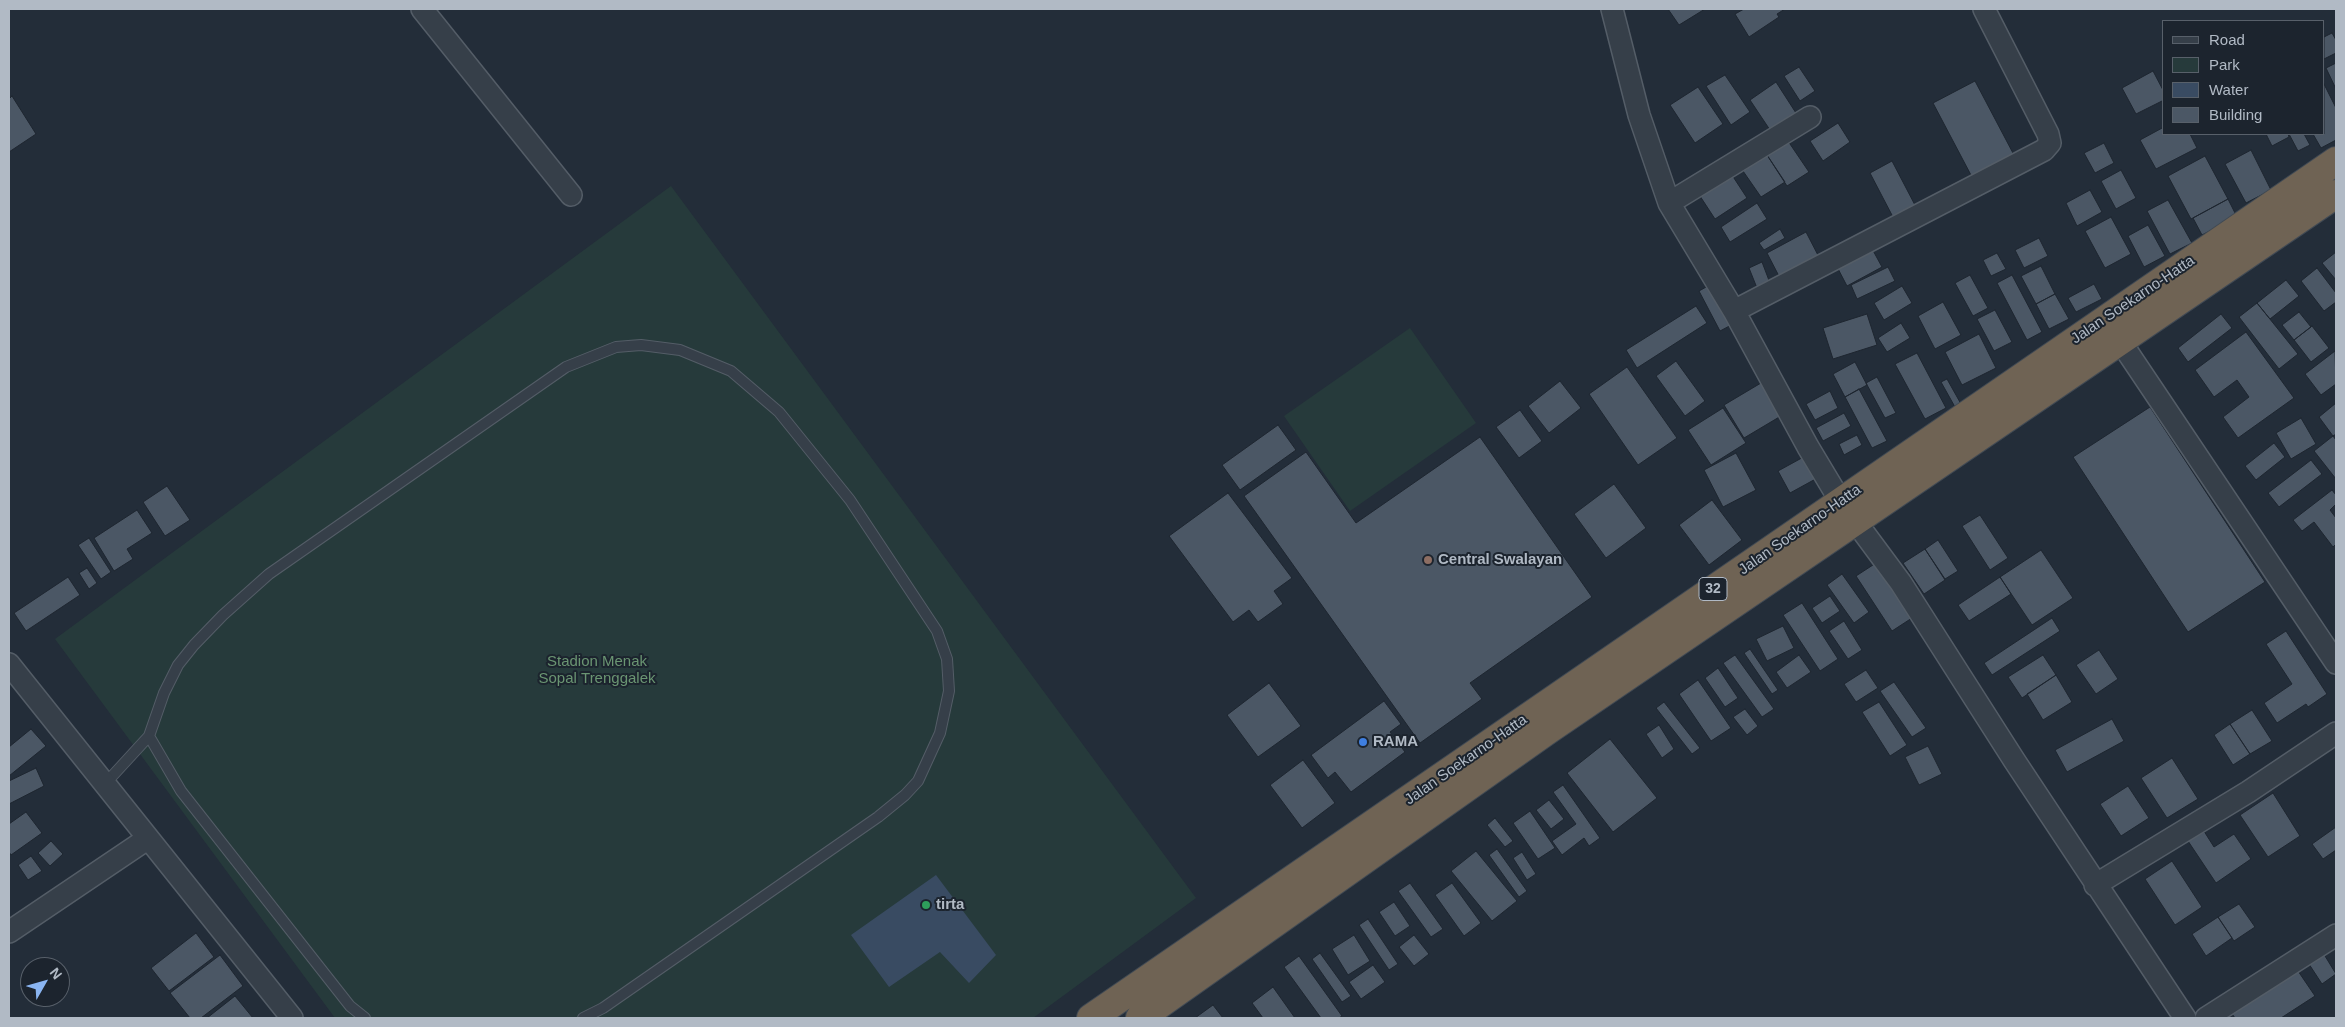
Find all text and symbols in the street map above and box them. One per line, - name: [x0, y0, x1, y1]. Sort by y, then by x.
- legend: [2162, 20, 2325, 135]
- text: Road: [2209, 31, 2245, 48]
- text: Park: [2209, 56, 2240, 73]
- text: Water: [2209, 81, 2248, 98]
- text: Building: [2209, 106, 2262, 123]
- street label: Jalan Soekarno-Hatta: [2068, 252, 2198, 348]
- street label: Jalan Soekarno-Hatta: [1735, 481, 1865, 579]
- place label: Central Swalayan: [1438, 551, 1562, 569]
- marker: Central Swalayan: [1422, 554, 1434, 566]
- road number: 32: [1699, 578, 1727, 600]
- park label: Stadion Menak Sopal Trenggalek: [538, 653, 656, 688]
- street label: Jalan Soekarno-Hatta: [1401, 711, 1531, 809]
- place label: RAMA: [1373, 733, 1418, 751]
- marker: RAMA: [1357, 736, 1369, 748]
- place label: tirta: [936, 896, 964, 914]
- marker: tirta: [920, 899, 932, 911]
- north arrow: [20, 957, 70, 1007]
- text: N: [47, 964, 65, 982]

